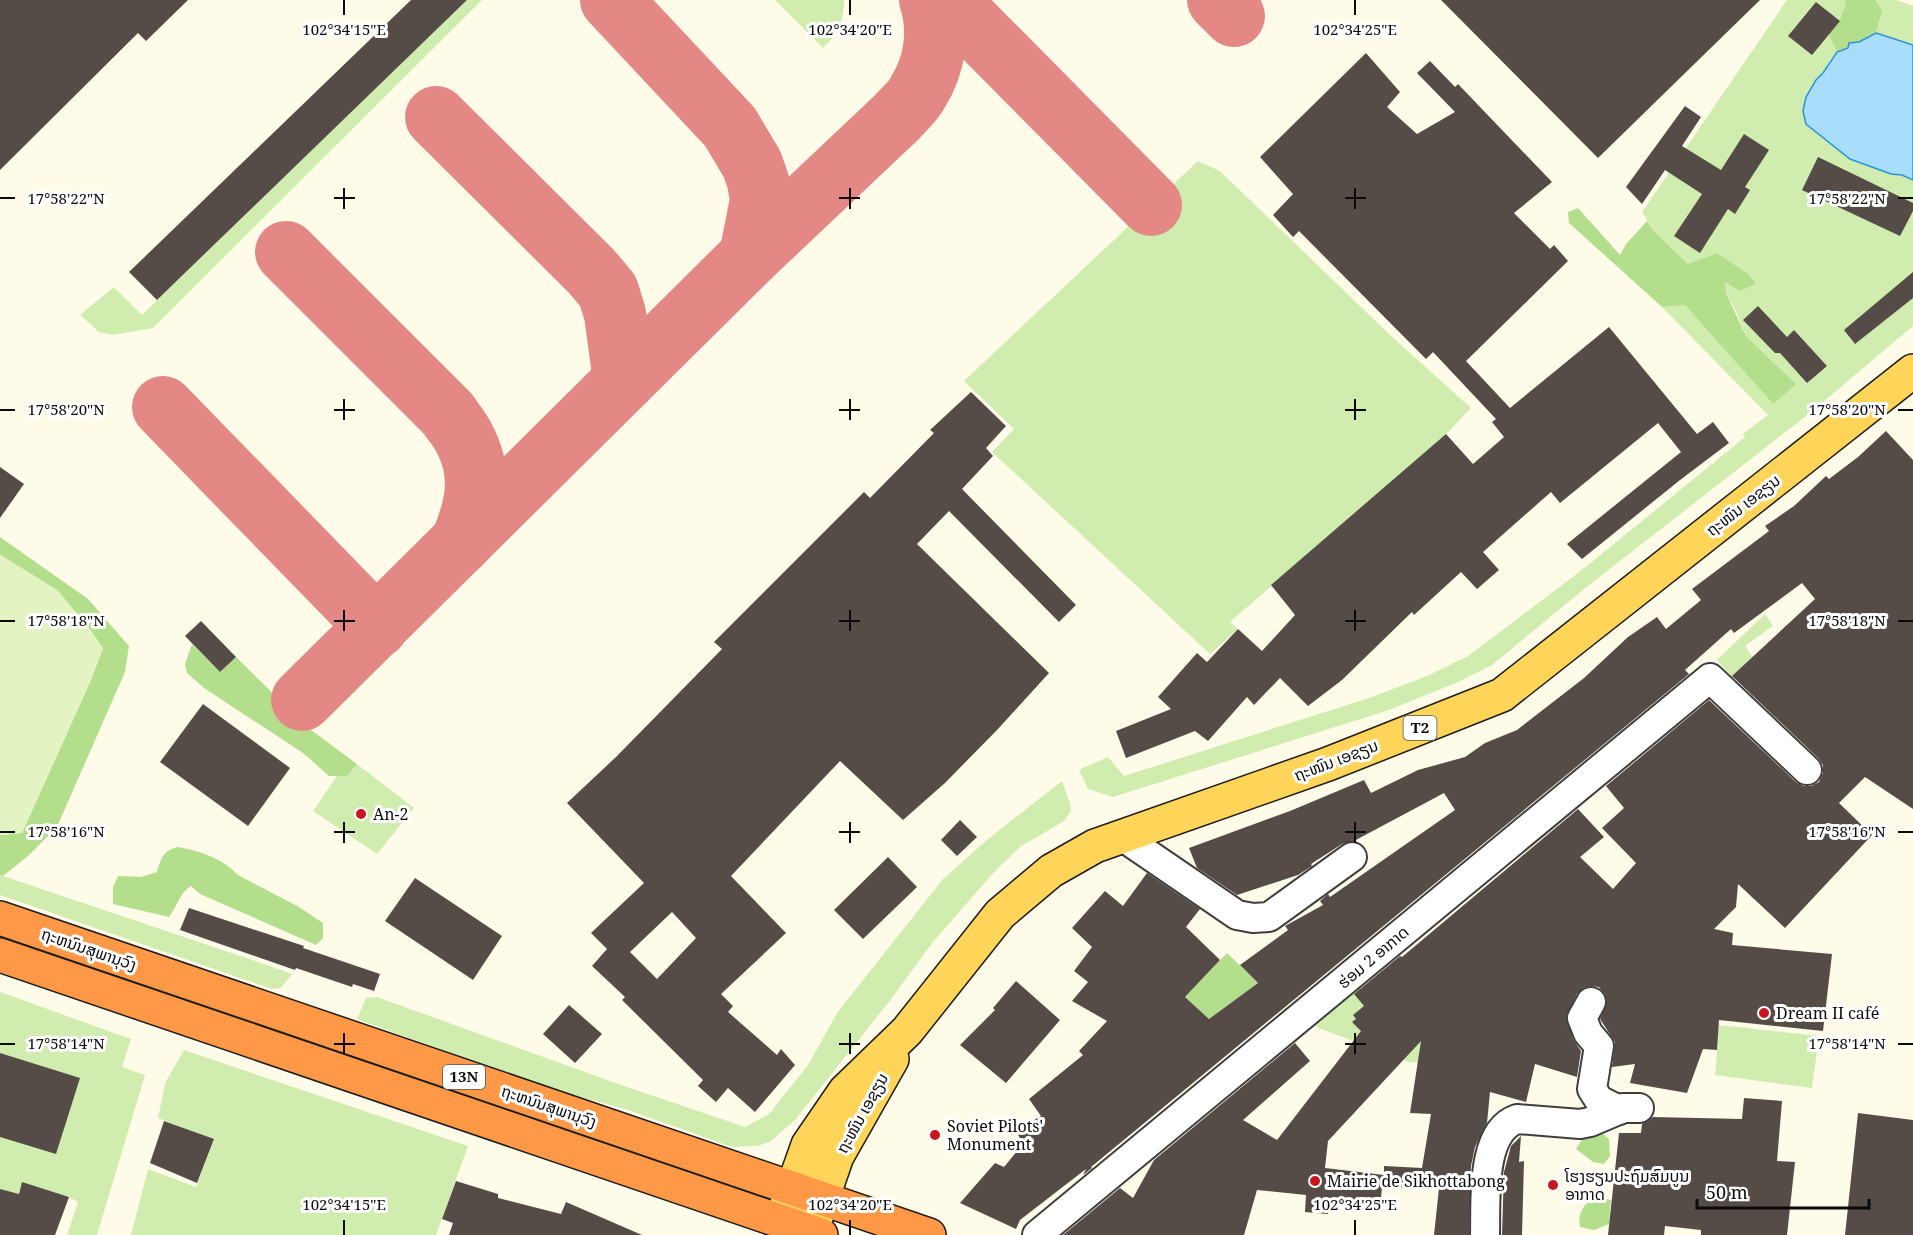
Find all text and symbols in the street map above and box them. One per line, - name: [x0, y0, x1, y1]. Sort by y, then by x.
- text: 102°34'15"E: [302, 19, 386, 39]
- text: 102°34'20"E: [808, 19, 892, 39]
- text: 102°34'25"E: [1313, 19, 1397, 39]
- text: 17°58'22"N: [27, 188, 105, 208]
- text: 17°58'22"N: [1808, 188, 1886, 208]
- text: 17°58'20"N: [27, 399, 105, 419]
- text: 17°58'20"N: [1808, 399, 1886, 419]
- street label: ຖະໜົນ ເອຊຽນ: [1701, 469, 1785, 541]
- text: 17°58'18"N: [27, 610, 105, 630]
- text: 17°58'18"N: [1808, 610, 1886, 630]
- road number: T2: [1404, 716, 1436, 740]
- street label: ຖະໜົນ ເອຊຽນ: [1291, 734, 1381, 786]
- place label: An-2: [373, 803, 409, 825]
- marker: An-2: [354, 807, 368, 821]
- text: 17°58'16"N: [27, 821, 105, 841]
- text: 17°58'16"N: [1808, 821, 1886, 841]
- street label: ຮ່ອມ 2 ອາກາດ: [1333, 921, 1413, 993]
- street label: ຖະຫນົນສຸພານຸວົງ: [38, 922, 140, 976]
- place label: Dream II café: [1776, 1002, 1879, 1024]
- marker: Dream II café: [1757, 1006, 1771, 1020]
- text: 17°58'14"N: [27, 1033, 105, 1053]
- text: 17°58'14"N: [1808, 1033, 1886, 1053]
- road number: 13N: [443, 1065, 485, 1089]
- street label: ຖະໜົນ ເອຊຽນ: [831, 1069, 893, 1157]
- street label: ຖະຫນົນສຸພານຸວົງ: [498, 1079, 600, 1133]
- place label: Soviet Pilots' Monument: [947, 1115, 1043, 1155]
- marker: Soviet Pilots' Monument: [928, 1128, 942, 1142]
- place label: ໂຮງຮຽນປະຖົມສົມບູນ ອາກາດ: [1564, 1165, 1689, 1205]
- place label: Mairie de Sikhottabong: [1327, 1170, 1505, 1192]
- scale bar: [1697, 1172, 1870, 1210]
- marker: Mairie de Sikhottabong: [1308, 1174, 1322, 1188]
- marker: ໂຮງຮຽນປະຖົມສົມບູນ ອາກາດ: [1546, 1178, 1560, 1192]
- text: 50 m: [1706, 1180, 1748, 1204]
- text: 102°34'15"E: [302, 1194, 386, 1214]
- text: 102°34'20"E: [808, 1194, 892, 1214]
- text: 102°34'25"E: [1313, 1194, 1397, 1214]

